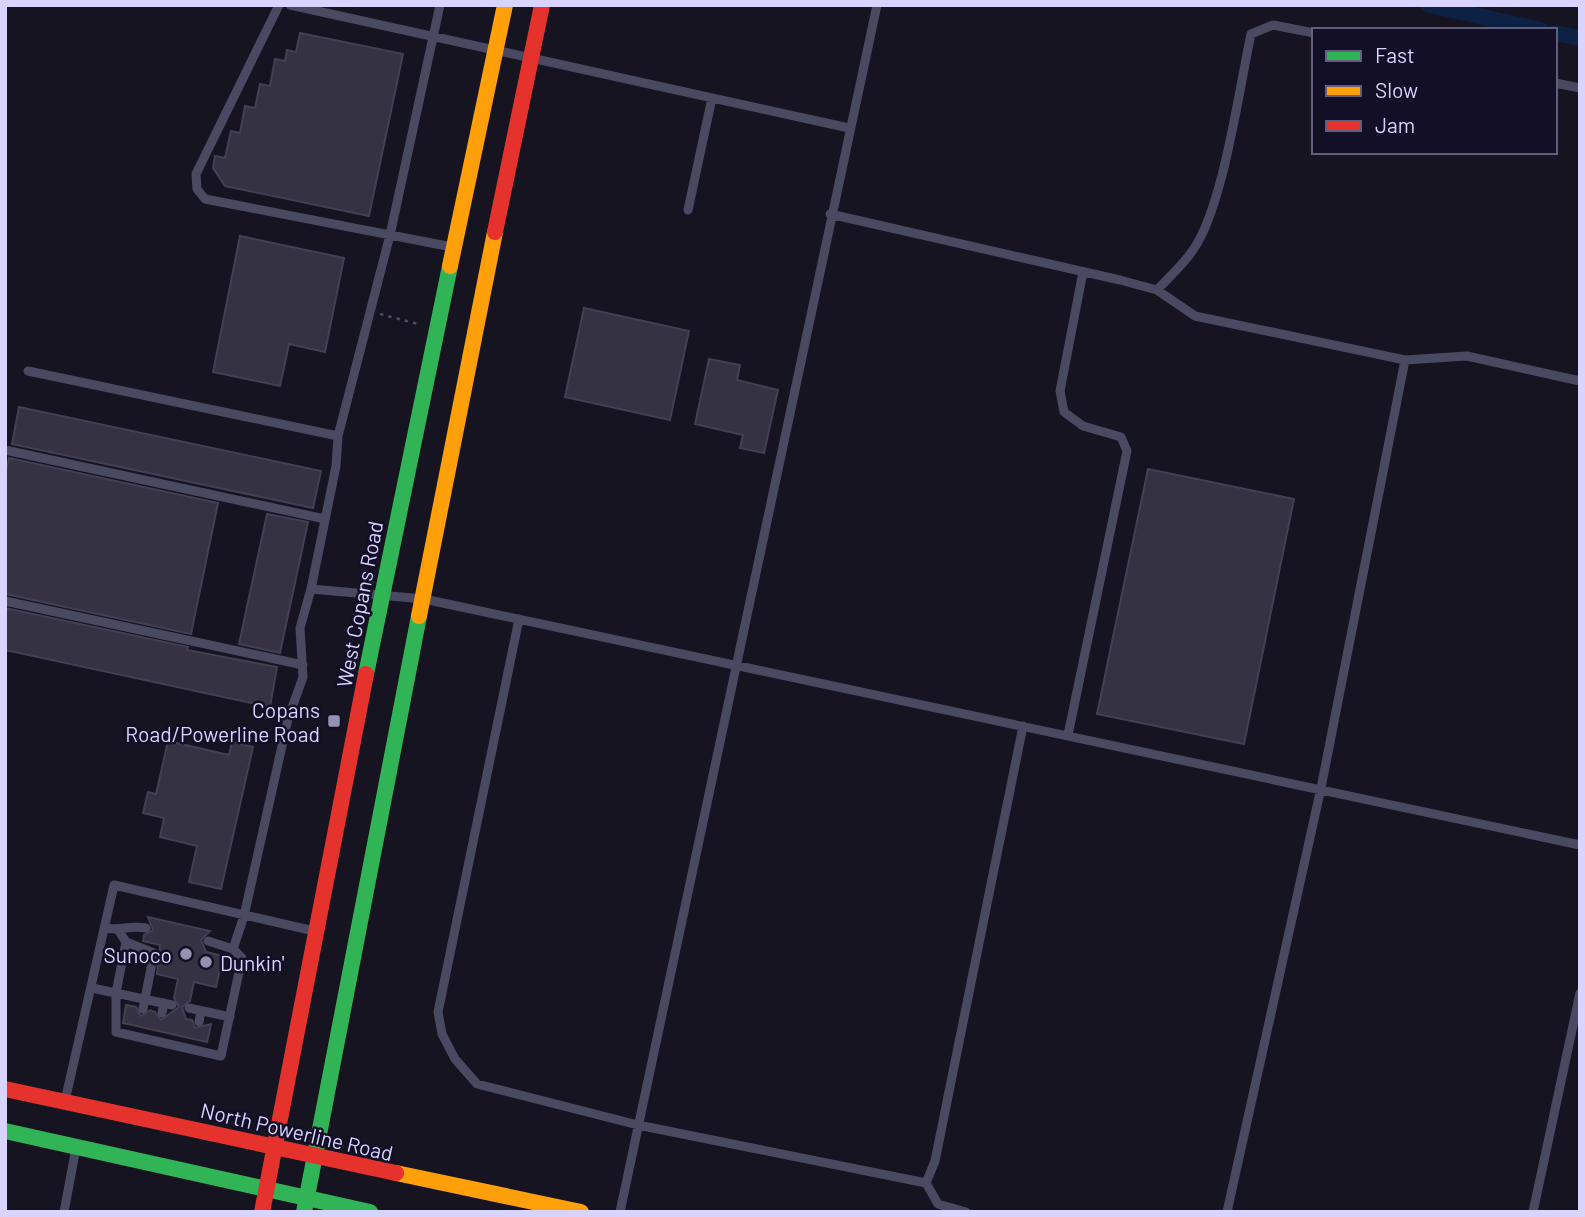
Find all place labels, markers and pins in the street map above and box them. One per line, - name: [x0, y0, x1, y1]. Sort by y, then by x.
- place label: Copans Road/Powerline Road: [125, 697, 320, 746]
- marker: Copans Road/Powerline Road: [326, 713, 342, 729]
- place label: Sunoco: [104, 942, 172, 967]
- marker: Sunoco: [178, 946, 194, 962]
- place label: Dunkin': [220, 950, 285, 975]
- marker: Dunkin': [198, 954, 214, 970]

